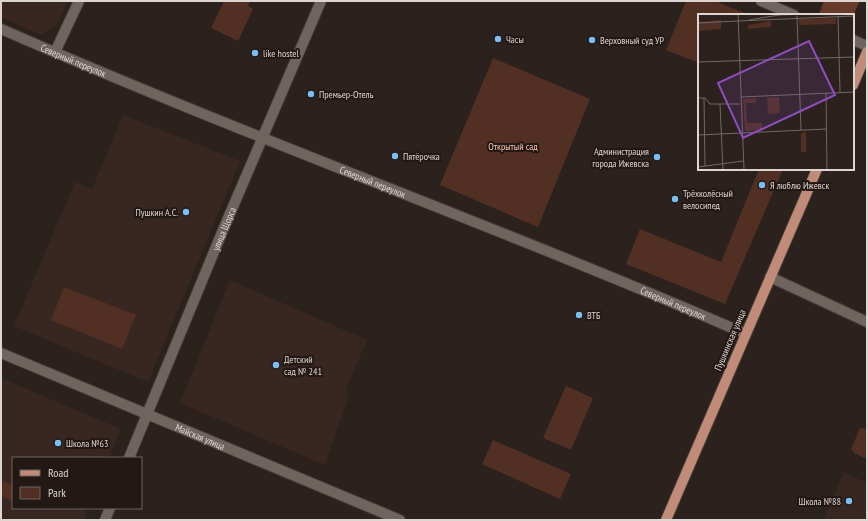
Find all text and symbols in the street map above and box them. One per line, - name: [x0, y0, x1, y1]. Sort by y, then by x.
- inset map: [698, 14, 854, 170]
- place label: Часы: [506, 33, 524, 46]
- marker: Часы: [493, 34, 503, 44]
- place label: Верховный суд УР: [600, 34, 664, 47]
- marker: Верховный суд УР: [587, 35, 597, 45]
- street label: Северный переулок: [39, 41, 108, 80]
- place label: like hostel: [263, 47, 299, 60]
- marker: like hostel: [250, 48, 260, 58]
- place label: Премьер-Отель: [319, 88, 374, 101]
- marker: Премьер-Отель: [306, 89, 316, 99]
- park label: Открытый сад: [488, 140, 538, 153]
- place label: Администрация города Ижевска: [592, 145, 649, 170]
- place label: Пятёрочка: [403, 150, 440, 163]
- marker: Пятёрочка: [390, 151, 400, 161]
- marker: Администрация города Ижевска: [652, 152, 662, 162]
- street label: Северный переулок: [338, 163, 408, 201]
- place label: Я люблю Ижевск: [770, 179, 829, 192]
- marker: Я люблю Ижевск: [757, 180, 767, 190]
- place label: Трёхколёсный велосипед: [683, 187, 733, 212]
- marker: Трёхколёсный велосипед: [670, 194, 680, 204]
- street label: улица Щорса: [209, 205, 239, 253]
- place label: Пушкин А.С.: [136, 206, 178, 219]
- marker: Пушкин А.С.: [181, 207, 191, 217]
- street label: Северный переулок: [639, 283, 708, 323]
- street label: Пушкинская улица: [711, 307, 749, 373]
- place label: ВТБ: [587, 309, 601, 322]
- marker: ВТБ: [574, 310, 584, 320]
- place label: Детский сад № 241: [284, 353, 322, 378]
- marker: Детский сад № 241: [271, 360, 281, 370]
- street label: Майская улица: [173, 420, 227, 453]
- place label: Школа №63: [66, 437, 109, 450]
- marker: Школа №63: [53, 438, 63, 448]
- legend: [12, 457, 142, 509]
- text: Road: [48, 465, 68, 480]
- text: Park: [48, 485, 66, 500]
- place label: Школа №88: [798, 495, 841, 508]
- marker: Школа №88: [844, 496, 854, 506]

